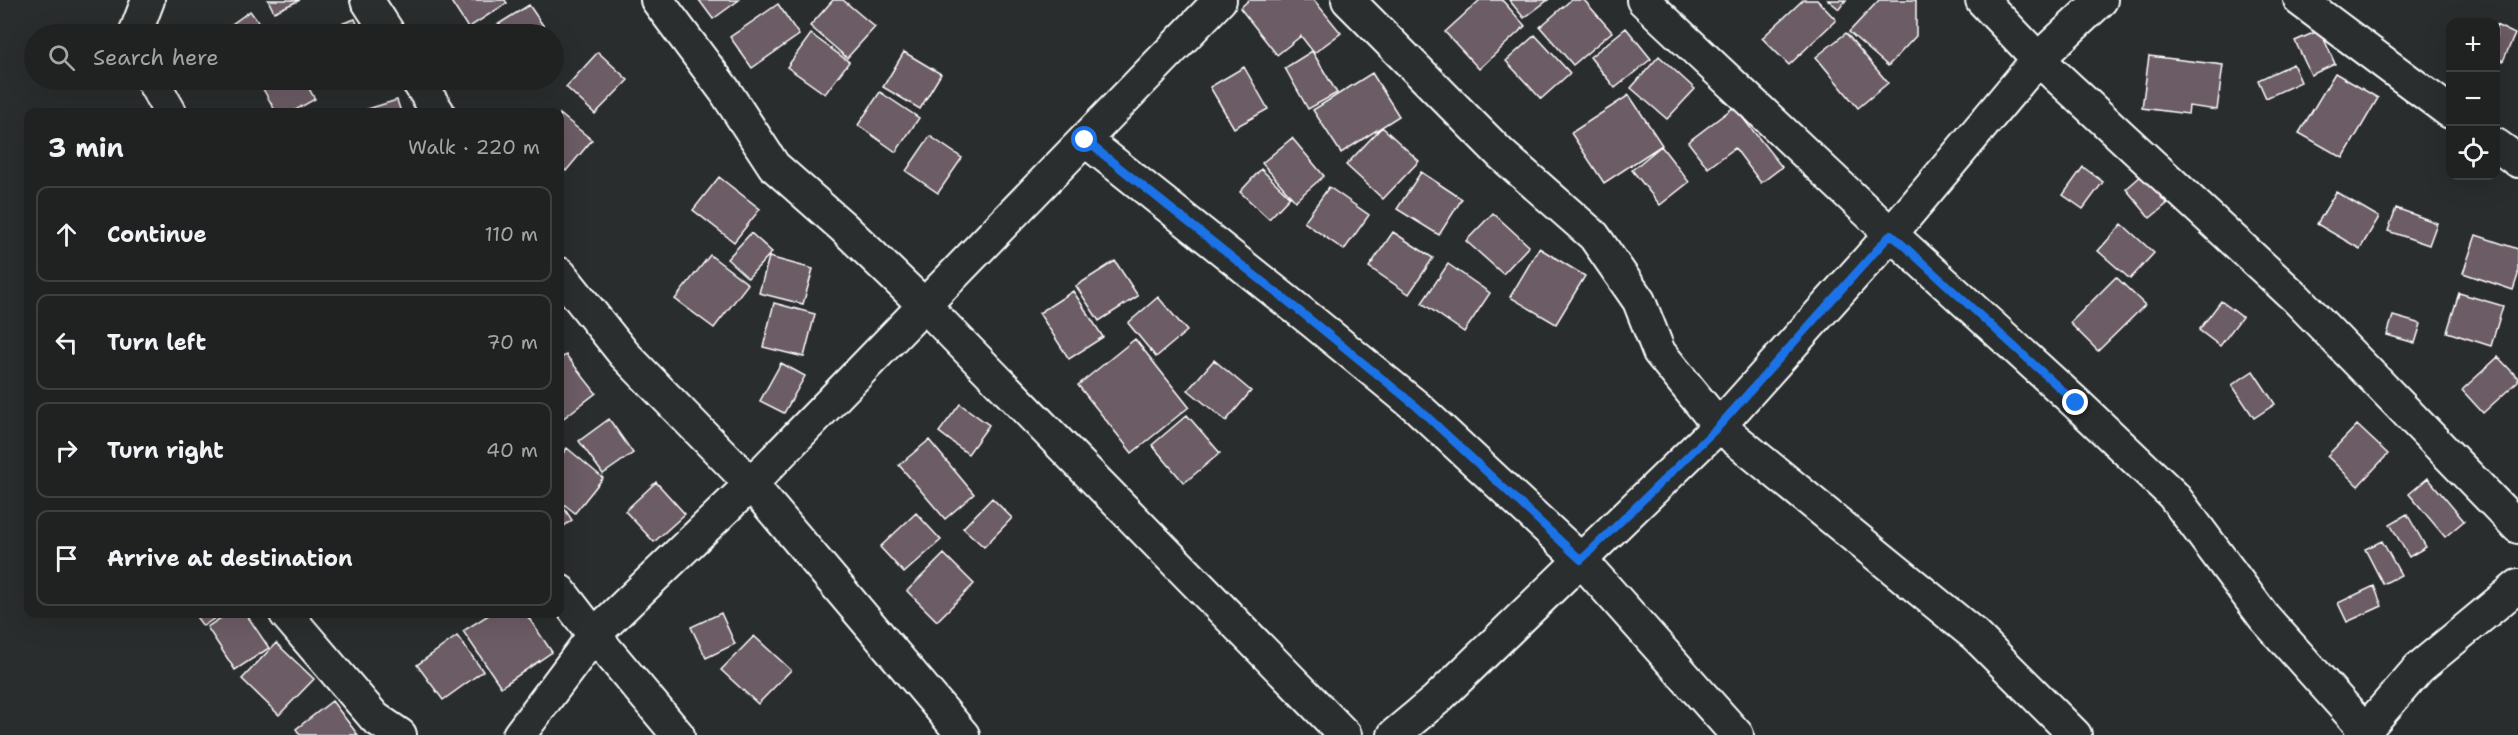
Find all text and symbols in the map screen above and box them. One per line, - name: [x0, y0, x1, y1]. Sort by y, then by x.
- map controls: [2446, 18, 2500, 180]
- button: +: [2446, 18, 2500, 72]
- search box: [24, 24, 564, 90]
- icon: search: [45, 41, 78, 74]
- text: Search here: [93, 43, 219, 72]
- button: −: [2446, 72, 2500, 126]
- route start: [1071, 126, 1097, 152]
- button: locate: [2446, 126, 2500, 180]
- text: 3 min: [48, 130, 124, 165]
- text: Walk · 220 m: [408, 134, 540, 160]
- icon: ahead: [50, 218, 83, 251]
- text: Continue: [107, 220, 207, 249]
- text: 110 m: [484, 221, 538, 247]
- icon: left: [50, 326, 83, 359]
- text: Turn left: [107, 328, 206, 357]
- text: 70 m: [486, 329, 538, 355]
- route end: [2062, 389, 2088, 415]
- icon: right: [50, 434, 83, 467]
- text: Turn right: [107, 436, 224, 465]
- text: 40 m: [486, 437, 538, 463]
- icon: arrive: [50, 542, 83, 575]
- text: Arrive at destination: [107, 544, 353, 573]

